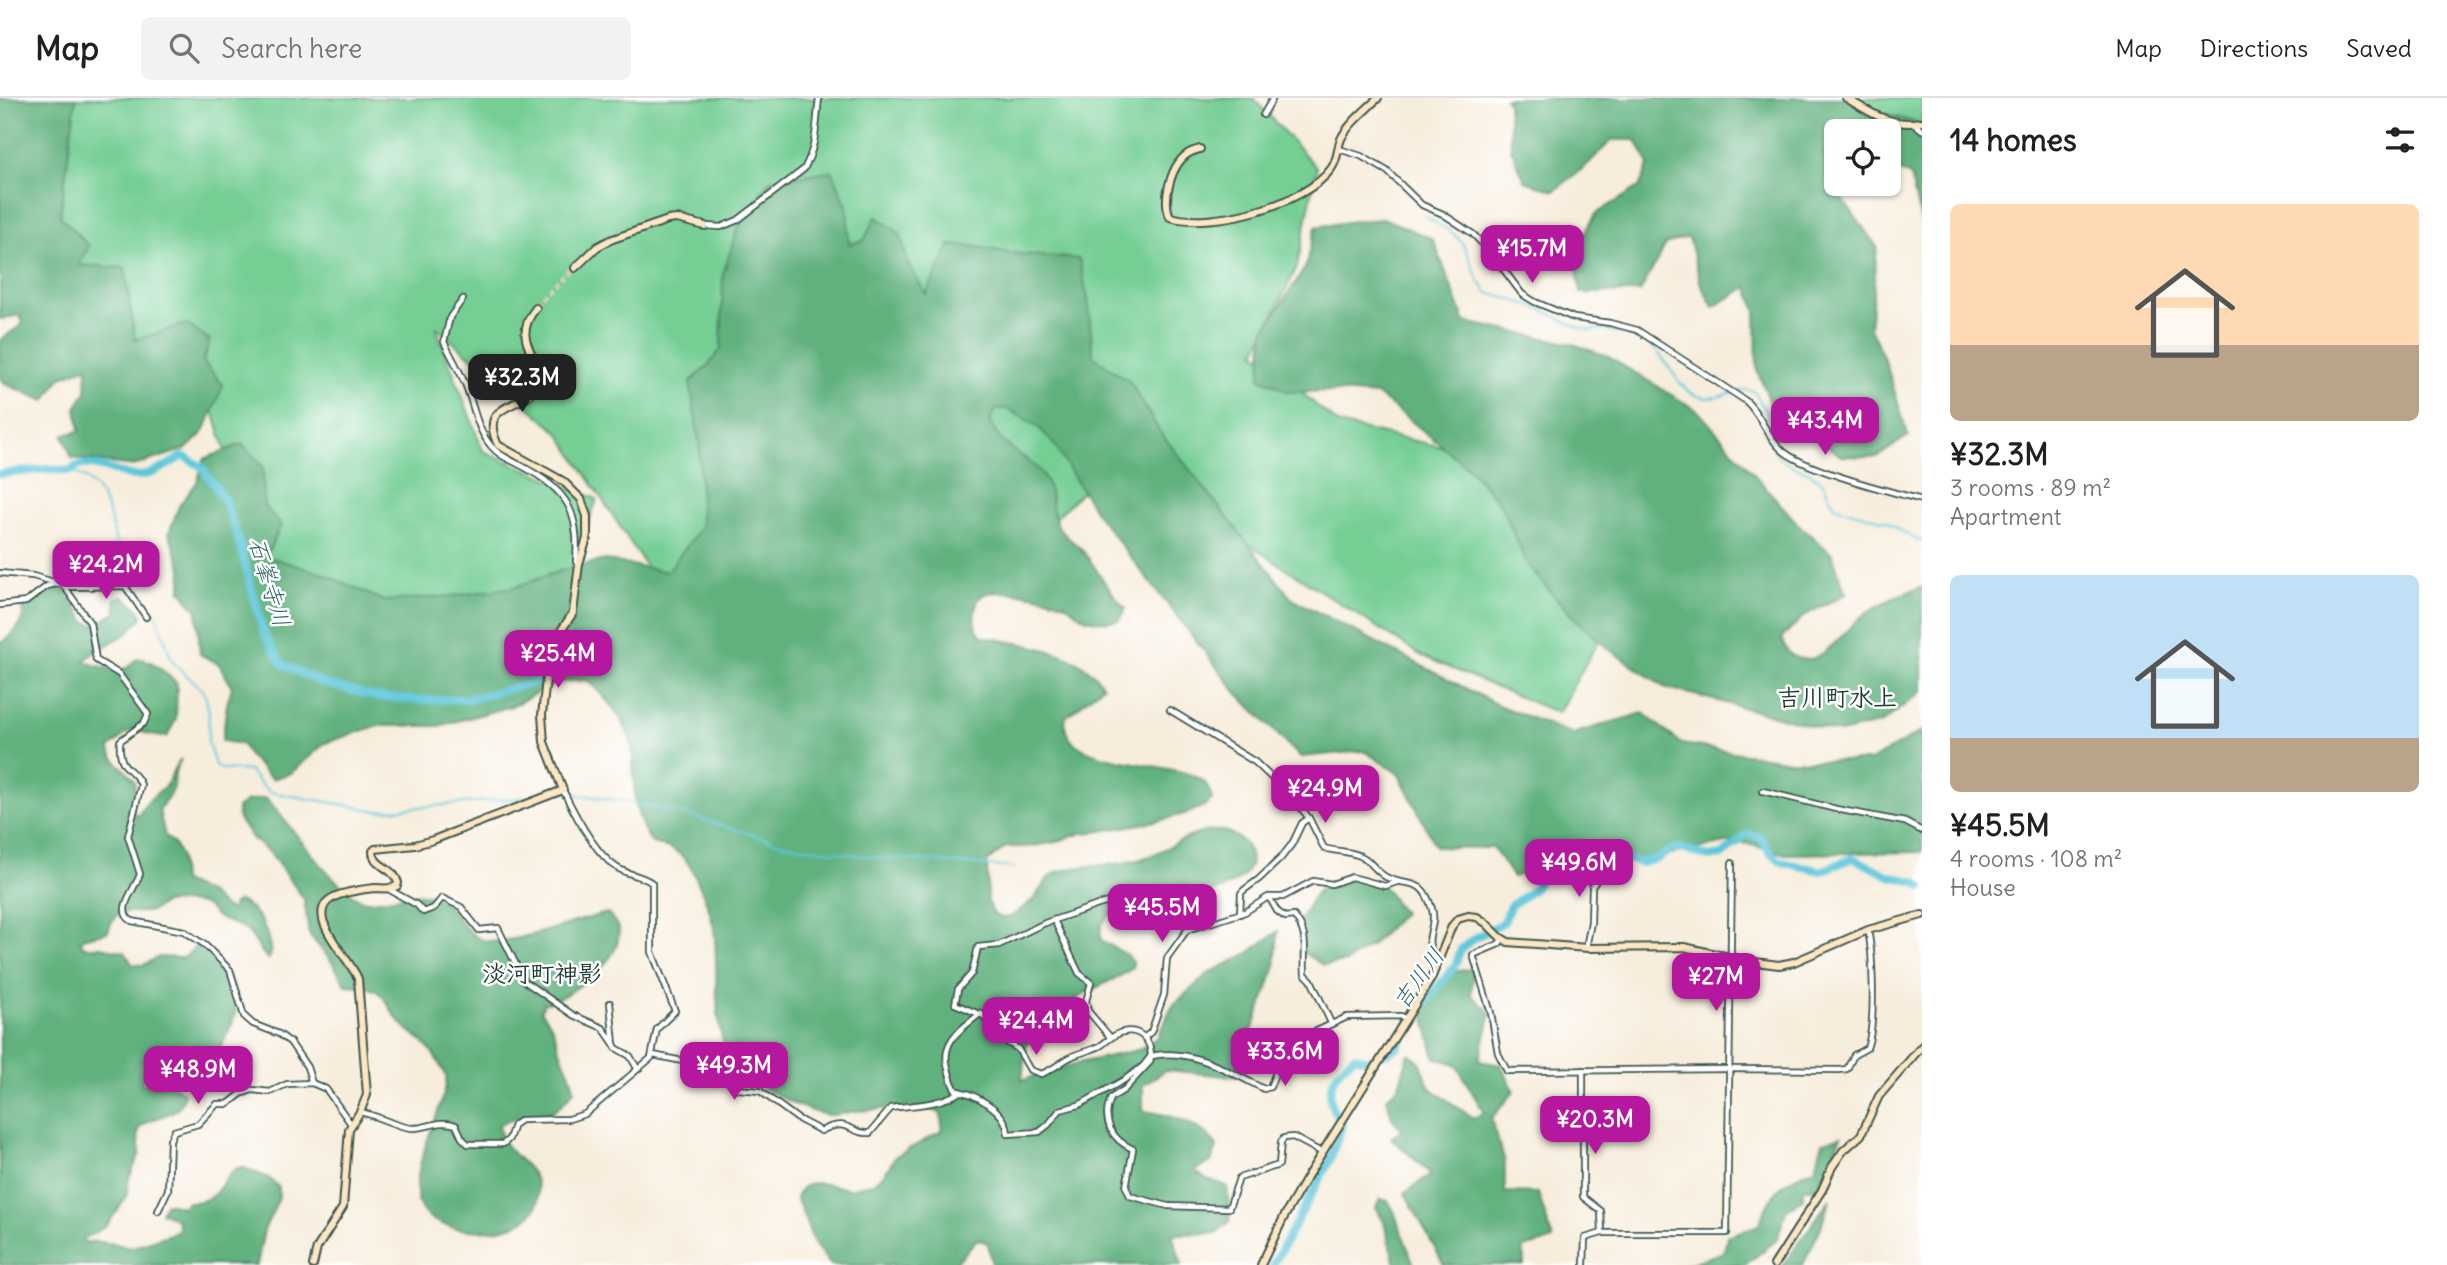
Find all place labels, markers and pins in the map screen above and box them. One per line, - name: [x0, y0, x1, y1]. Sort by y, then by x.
- pin: ¥15.7M: [1475, 226, 1589, 285]
- pin: ¥32.3M: [465, 354, 579, 414]
- pin: ¥43.4M: [1768, 398, 1882, 457]
- pin: ¥24.2M: [49, 542, 163, 601]
- pin: ¥25.4M: [501, 630, 615, 690]
- pin: ¥24.9M: [1268, 766, 1382, 825]
- pin: ¥49.6M: [1522, 840, 1636, 899]
- pin: ¥45.5M: [1105, 884, 1219, 944]
- pin: ¥27M: [1675, 954, 1757, 1013]
- pin: ¥24.4M: [979, 998, 1093, 1057]
- pin: ¥33.6M: [1228, 1028, 1342, 1088]
- pin: ¥49.3M: [677, 1042, 791, 1102]
- pin: ¥48.9M: [141, 1046, 255, 1106]
- pin: ¥20.3M: [1538, 1096, 1652, 1156]

